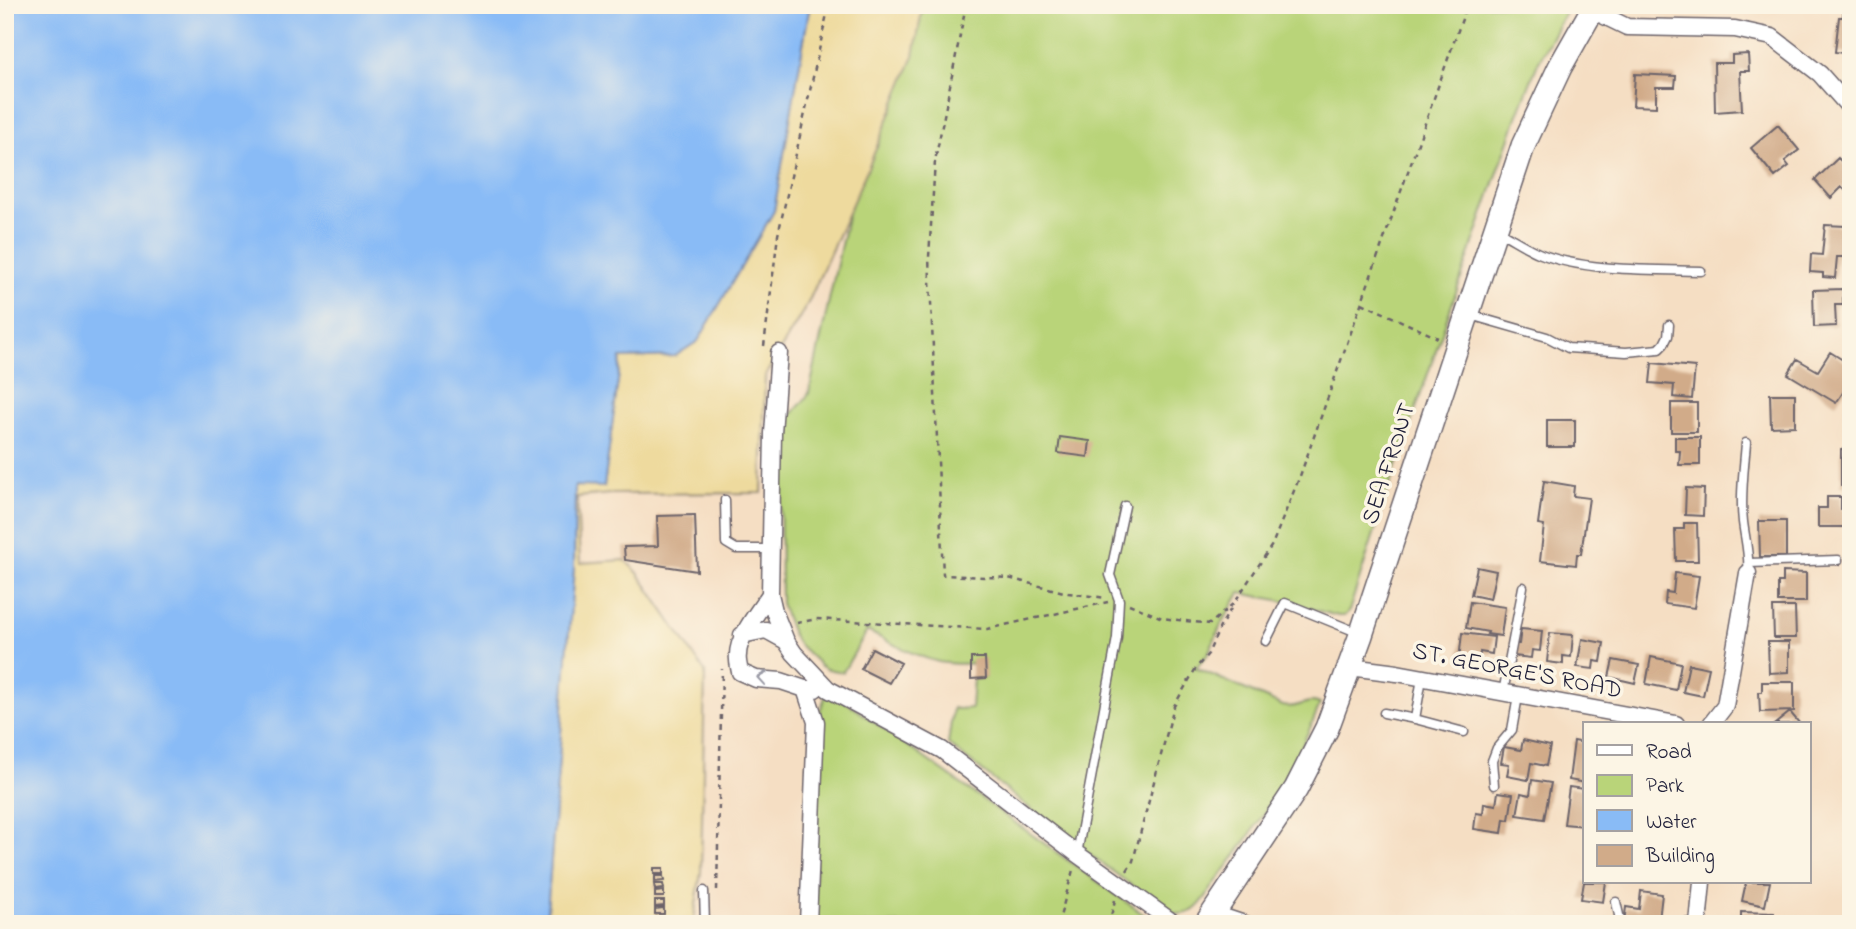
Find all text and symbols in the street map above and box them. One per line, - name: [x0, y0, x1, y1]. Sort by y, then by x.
- street label: SEA FRONT: [1354, 399, 1426, 529]
- street label: ST. GEORGE'S ROAD: [1409, 635, 1625, 709]
- one-way arrow: [756, 671, 767, 686]
- legend: [1583, 722, 1811, 884]
- text: Road: [1646, 738, 1692, 768]
- text: Park: [1646, 772, 1685, 802]
- text: Water: [1646, 808, 1697, 838]
- text: Building: [1645, 842, 1715, 874]

